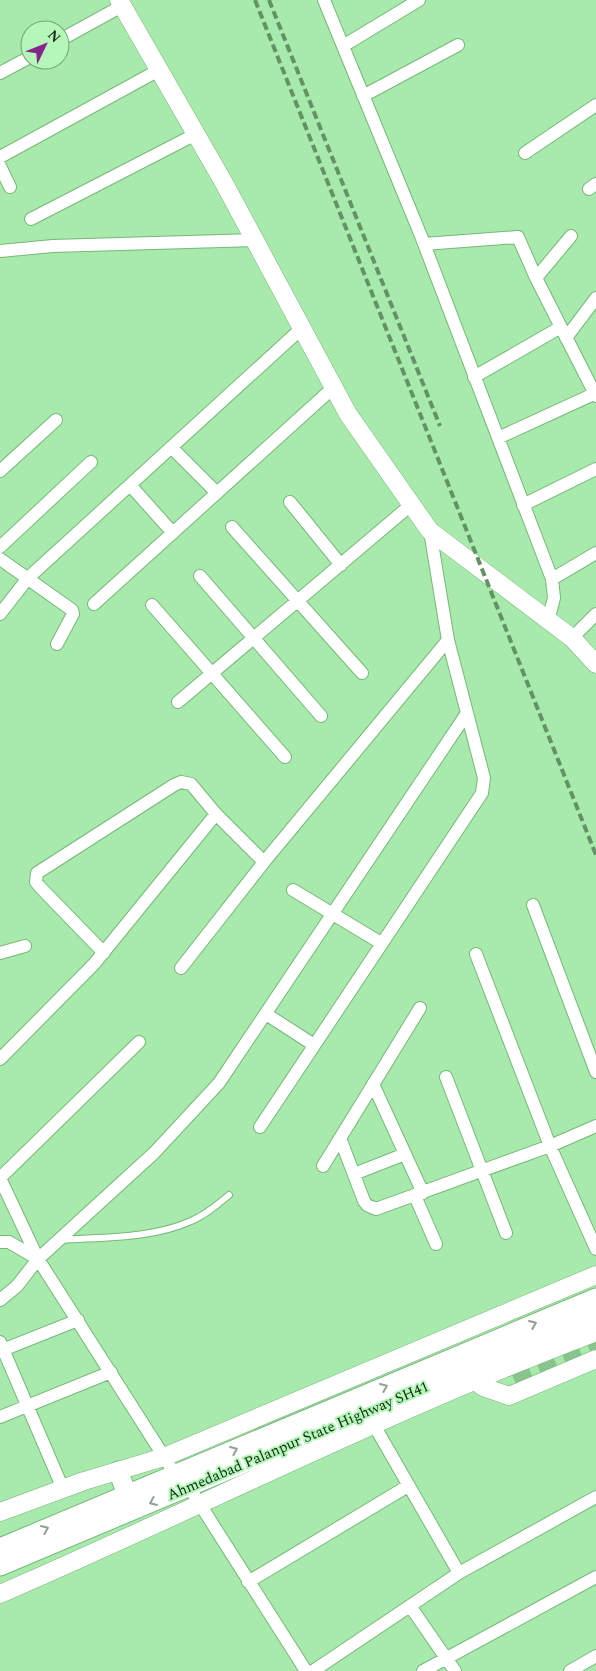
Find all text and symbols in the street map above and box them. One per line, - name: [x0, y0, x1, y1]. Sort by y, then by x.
- north arrow: [20, 20, 70, 70]
- text: N: [43, 25, 66, 48]
- one-way arrow: [529, 1320, 537, 1330]
- street label: Ahmedabad Palanpur State Highway SH41: [164, 1375, 432, 1507]
- one-way arrow: [379, 1383, 388, 1393]
- one-way arrow: [229, 1445, 238, 1456]
- one-way arrow: [149, 1496, 158, 1507]
- one-way arrow: [40, 1524, 49, 1535]

